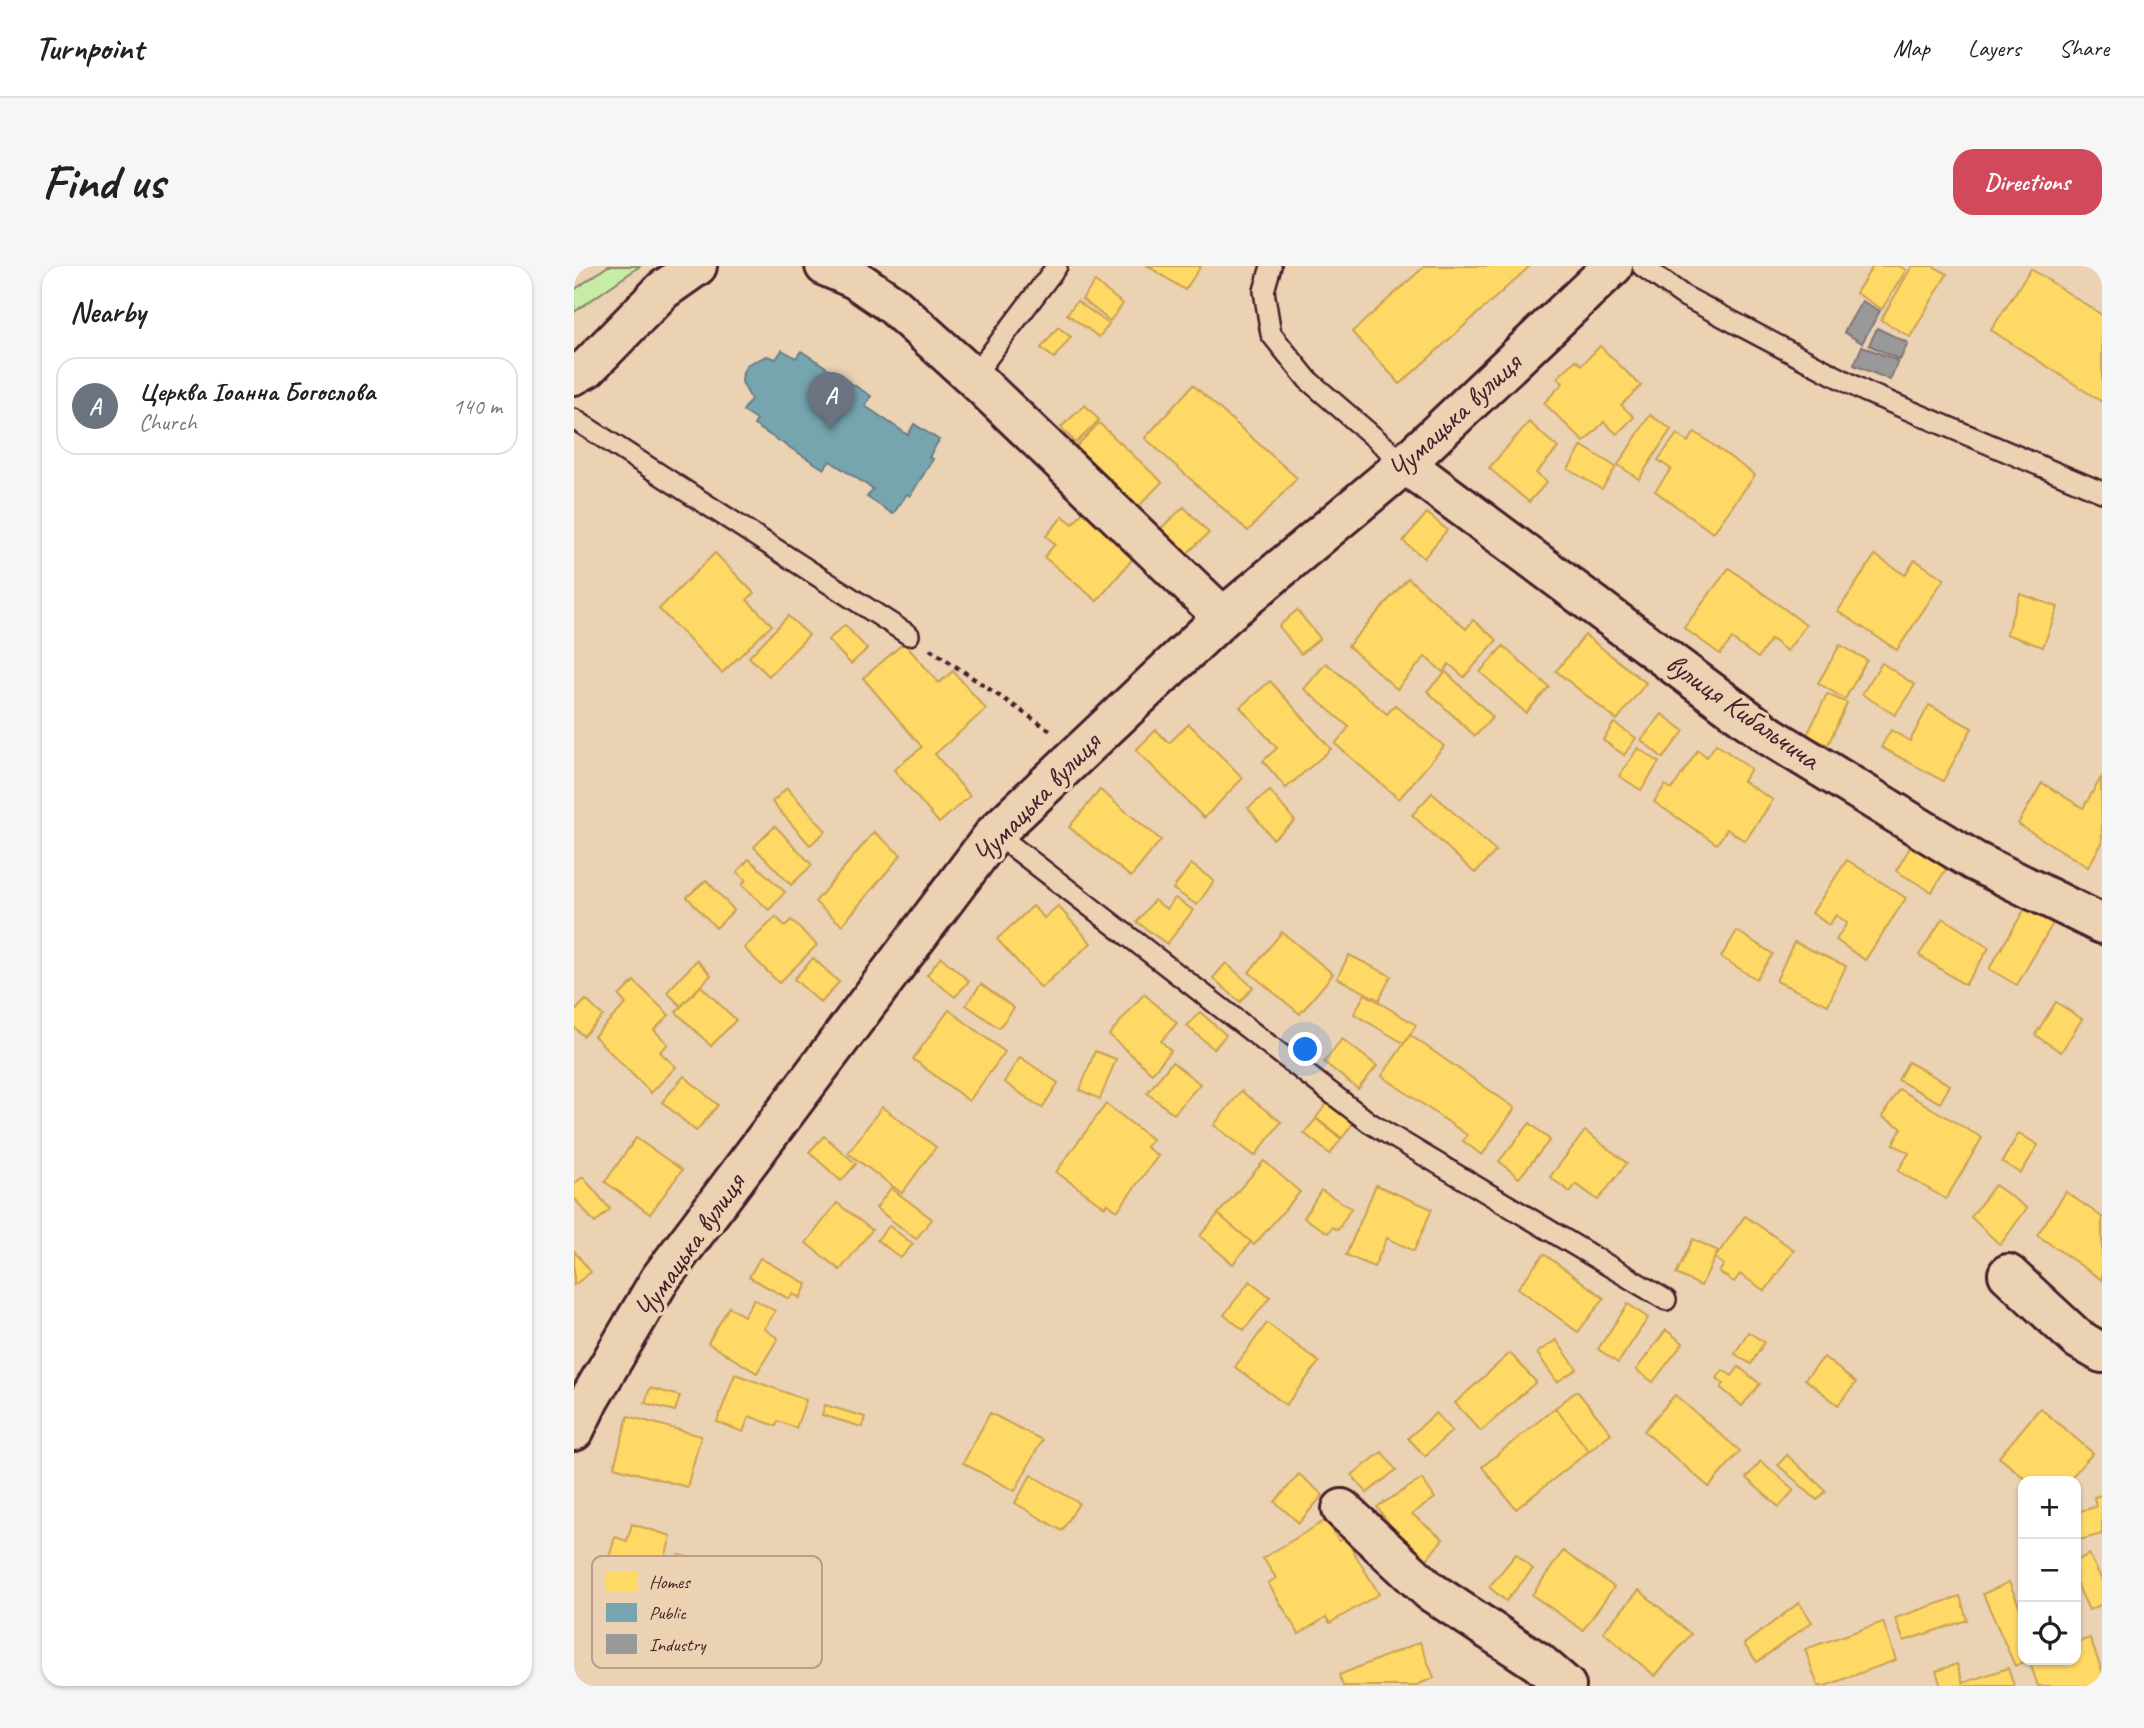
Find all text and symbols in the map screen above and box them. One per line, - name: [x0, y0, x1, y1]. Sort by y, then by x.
- text: Turnpoint: [35, 27, 143, 69]
- text: Map: [1893, 33, 1930, 63]
- text: Layers: [1968, 33, 2021, 63]
- text: Share: [2059, 33, 2109, 63]
- button: Directions: [1953, 149, 2102, 215]
- text: Find us: [42, 151, 164, 213]
- text: Nearby: [70, 293, 146, 331]
- street label: Чумацька вулиця: [1379, 343, 1531, 488]
- pin: A: [808, 372, 854, 430]
- text: Церква Іоанна Богослова: [139, 375, 375, 408]
- text: A: [89, 392, 101, 421]
- text: 140 m: [453, 392, 502, 421]
- text: Church: [139, 408, 197, 437]
- street label: вулиця Кибальчича: [1659, 644, 1829, 779]
- street label: Чумацька вулиця: [964, 722, 1110, 872]
- your location: [1288, 1032, 1322, 1066]
- street label: Чумацька вулиця: [625, 1164, 755, 1326]
- map controls: [2018, 1476, 2081, 1665]
- button: +: [2018, 1476, 2081, 1539]
- button: −: [2018, 1539, 2081, 1602]
- legend: [592, 1556, 822, 1668]
- text: Homes: [649, 1570, 691, 1594]
- text: Public: [649, 1601, 687, 1625]
- button: locate: [2018, 1602, 2081, 1665]
- text: Industry: [649, 1633, 707, 1657]

